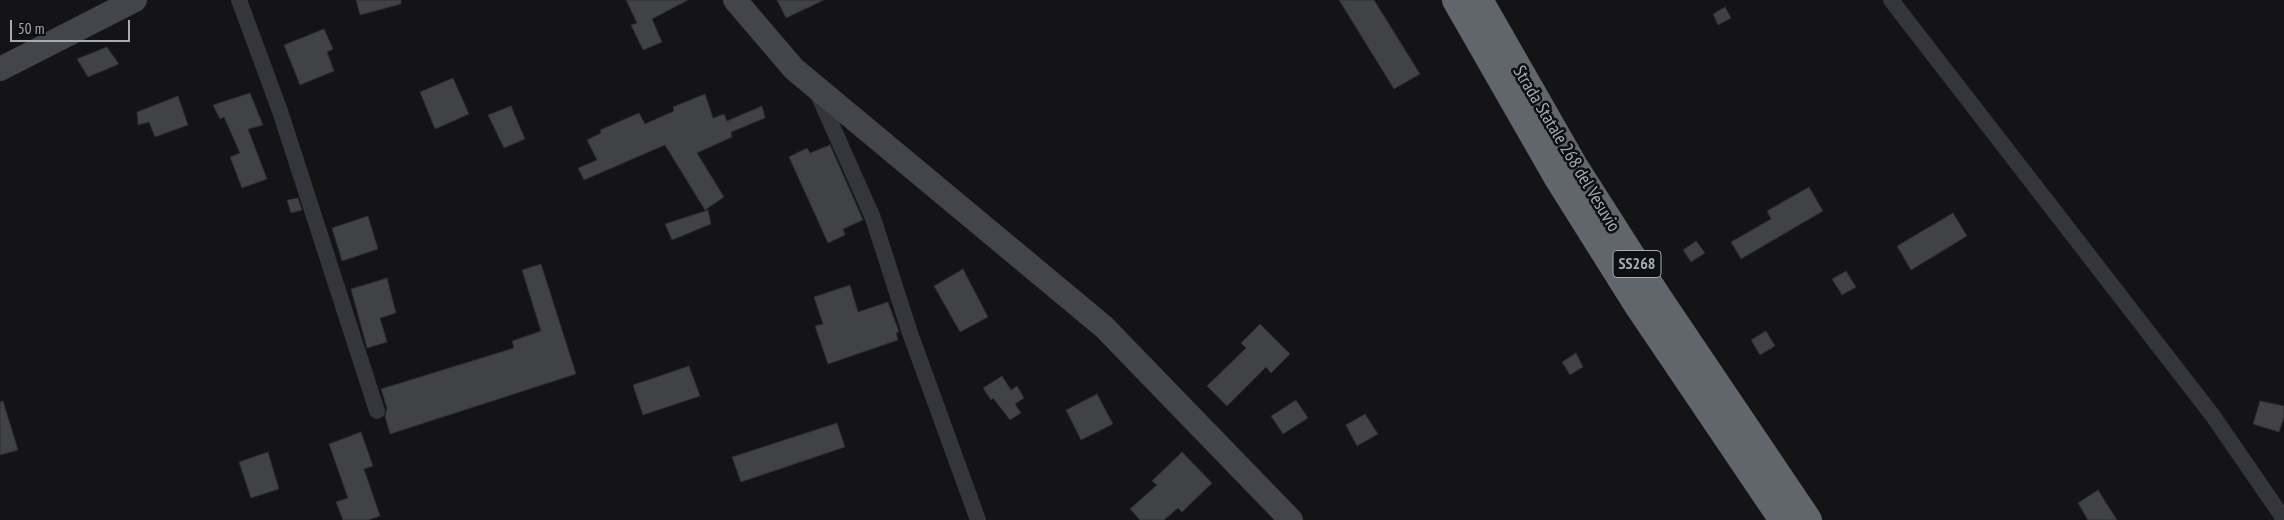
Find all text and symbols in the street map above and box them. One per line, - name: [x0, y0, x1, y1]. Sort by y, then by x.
- scale bar: [12, 10, 132, 42]
- text: 50 m: [18, 19, 44, 38]
- street label: Strada Statale 268 del Vesuvio: [1508, 62, 1624, 236]
- road number: SS268: [1613, 250, 1661, 278]

